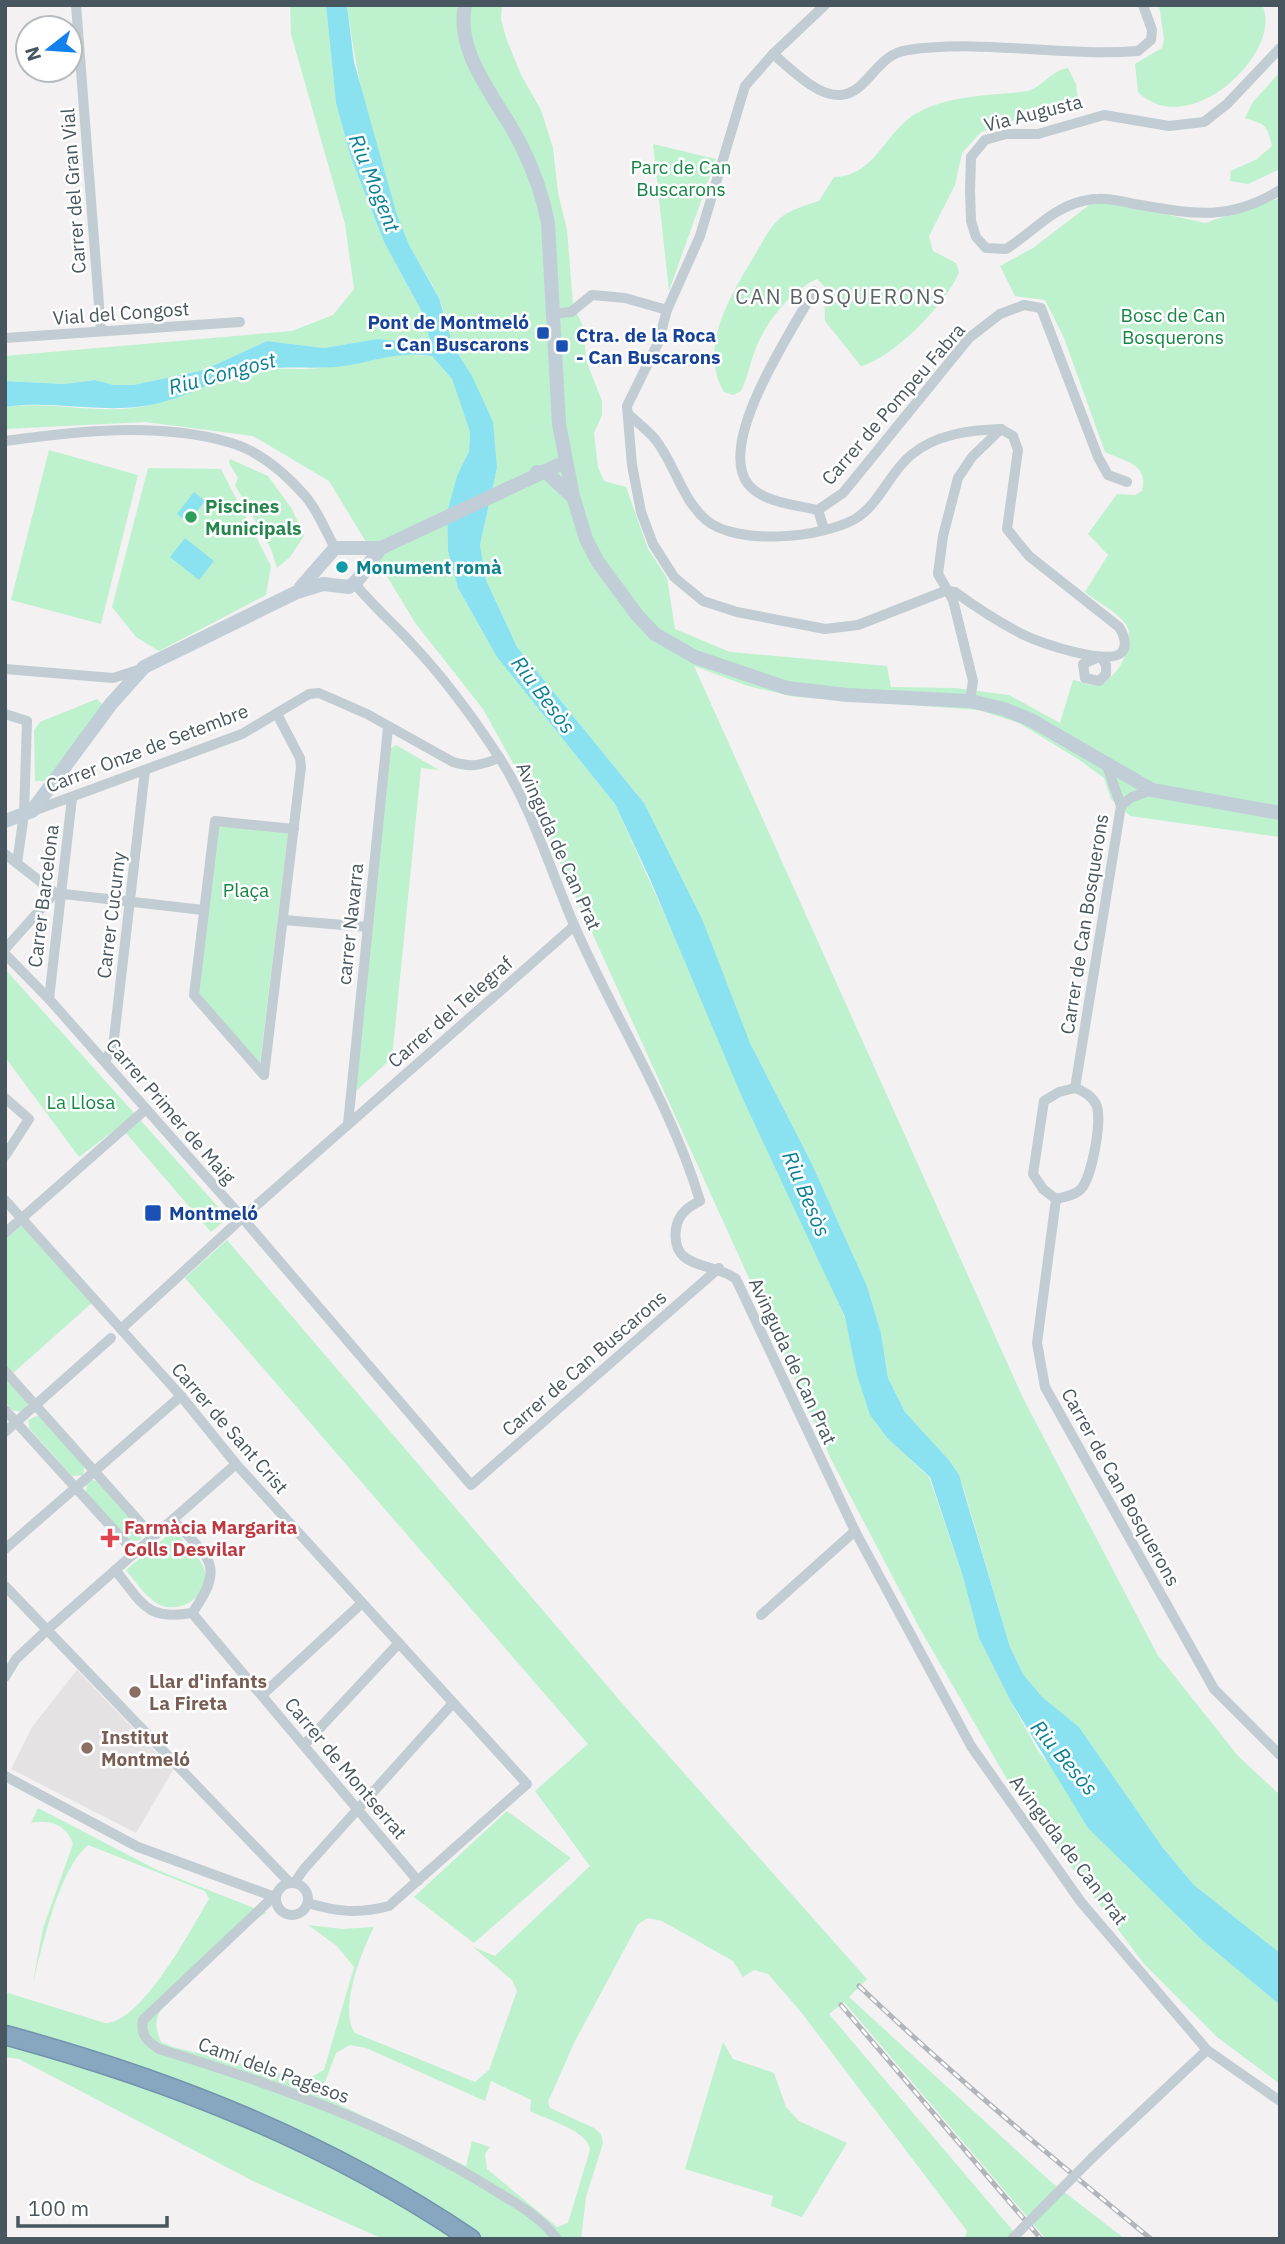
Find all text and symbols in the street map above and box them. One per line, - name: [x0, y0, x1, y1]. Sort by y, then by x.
- north arrow: [14, 14, 84, 84]
- text: N: [19, 44, 46, 64]
- street label: Via Augusta: [981, 89, 1085, 137]
- street label: Carrer del Gran Vial: [55, 107, 91, 275]
- water label: Riu Mogent: [343, 129, 408, 237]
- park label: Parc de Can Buscarons: [630, 155, 732, 201]
- district label: CAN BOSQUERONS: [735, 282, 947, 310]
- street label: Vial del Congost: [52, 296, 190, 330]
- park label: Bosc de Can Bosquerons: [1120, 303, 1226, 349]
- place label: Pont de Montmeló - Can Buscarons: [367, 310, 529, 356]
- street label: Carrer de Pompeu Fabra: [816, 318, 970, 490]
- place label: Ctra. de la Roca - Can Buscarons: [576, 323, 721, 369]
- marker: Pont de Montmeló - Can Buscarons: [535, 325, 551, 341]
- marker: Ctra. de la Roca - Can Buscarons: [554, 338, 570, 354]
- water label: Riu Congost: [165, 345, 280, 401]
- place label: Piscines Municipals: [205, 494, 302, 540]
- marker: Piscines Municipals: [183, 509, 199, 525]
- place label: Monument romà: [356, 555, 502, 579]
- marker: Monument romà: [334, 559, 350, 575]
- water label: Riu Besòs: [505, 650, 582, 739]
- street label: Carrer Onze de Setembre: [42, 698, 252, 798]
- street label: Avinguda de Can Prat: [511, 758, 607, 934]
- street label: Carrer de Can Bosquerons: [1055, 812, 1113, 1036]
- street label: Carrer Barcelona: [22, 823, 64, 969]
- street label: Carrer Cucurny: [91, 850, 131, 980]
- street label: carrer Navarra: [332, 862, 368, 986]
- park label: Plaça: [223, 878, 269, 902]
- street label: Carrer del Telegraf: [383, 951, 517, 1073]
- street label: Carrer Primer de Maig: [101, 1033, 241, 1189]
- park label: La Llosa: [47, 1090, 115, 1114]
- water label: Riu Besòs: [776, 1146, 838, 1241]
- place label: Montmeló: [169, 1201, 258, 1225]
- marker: Montmeló: [143, 1203, 163, 1223]
- street label: Avinguda de Can Prat: [744, 1274, 842, 1448]
- street label: Carrer de Can Buscarons: [497, 1285, 671, 1441]
- street label: Carrer de Sant Crist: [166, 1357, 294, 1499]
- street label: Carrer de Can Bosquerons: [1056, 1384, 1186, 1590]
- place label: Farmàcia Margarita Colls Desvilar: [124, 1515, 298, 1561]
- marker: Farmàcia Margarita Colls Desvilar: [102, 1530, 118, 1546]
- place label: Llar d'infants La Fireta: [149, 1669, 267, 1715]
- marker: Llar d'infants La Fireta: [127, 1684, 143, 1700]
- street label: Carrer de Montserrat: [280, 1692, 412, 1844]
- water label: Riu Besòs: [1025, 1714, 1105, 1801]
- place label: Institut Montmeló: [101, 1725, 190, 1771]
- marker: Institut Montmeló: [79, 1740, 95, 1756]
- street label: Avinguda de Can Prat: [1005, 1770, 1133, 1930]
- street label: Camí dels Pagesos: [195, 2032, 353, 2108]
- scale bar: [18, 2184, 166, 2228]
- text: 100 m: [28, 2194, 89, 2222]

